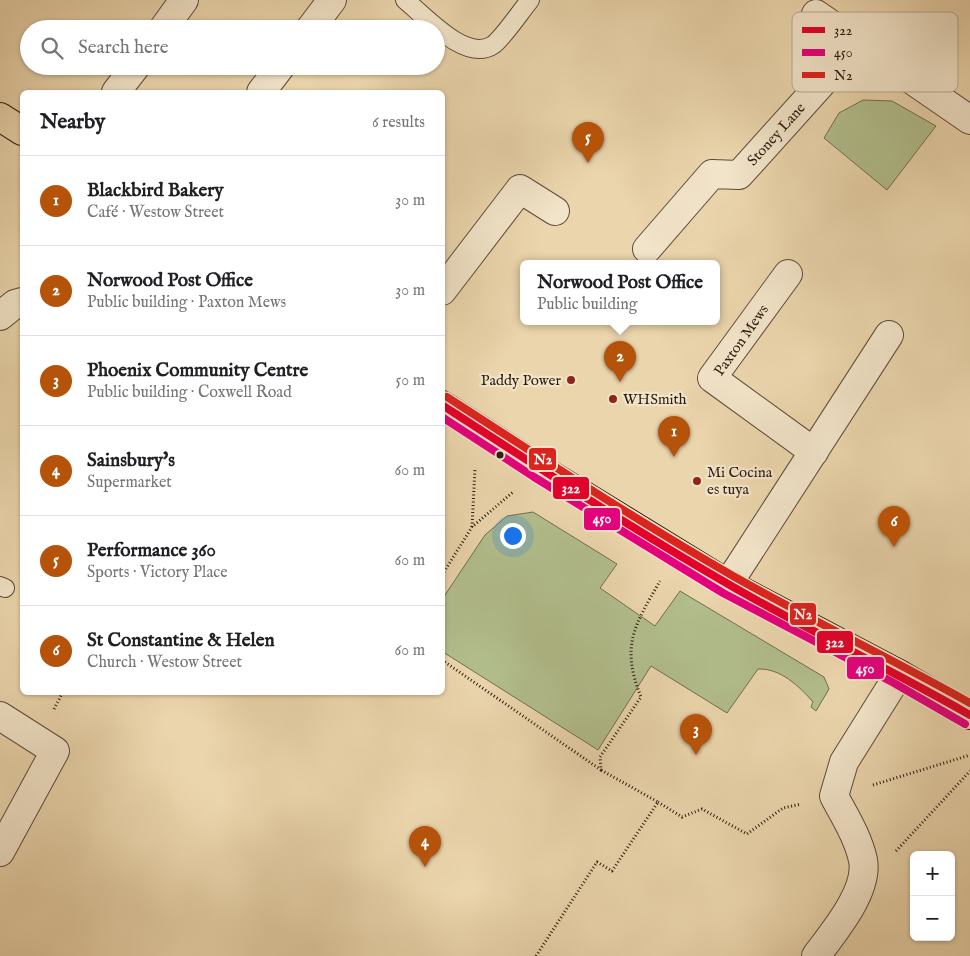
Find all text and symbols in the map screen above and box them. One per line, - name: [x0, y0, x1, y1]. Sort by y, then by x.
- legend: [792, 12, 958, 92]
- search box: [20, 20, 445, 75]
- text: 322: [834, 22, 853, 40]
- icon: search: [38, 34, 66, 62]
- text: Search here: [78, 36, 169, 60]
- text: 450: [834, 44, 853, 62]
- text: N2: [834, 67, 853, 85]
- street label: Stoney Lane: [743, 99, 810, 170]
- text: Nearby: [40, 109, 105, 136]
- text: 6 results: [372, 113, 425, 133]
- pin: 5: [572, 122, 604, 163]
- text: Blackbird Bakery: [87, 179, 224, 203]
- text: 1: [53, 191, 59, 211]
- text: 30 m: [395, 191, 425, 211]
- text: Café · Westow Street: [87, 203, 224, 223]
- popup: [520, 260, 720, 325]
- text: Norwood Post Office: [87, 269, 253, 293]
- text: Norwood Post Office: [537, 271, 703, 295]
- text: 2: [52, 281, 60, 301]
- text: 30 m: [395, 281, 425, 301]
- text: Public building · Paxton Mews: [87, 293, 286, 313]
- text: Public building: [537, 295, 637, 315]
- street label: Paxton Mews: [710, 301, 773, 380]
- pin: 2: [604, 341, 636, 382]
- text: Phoenix Community Centre: [87, 359, 308, 383]
- text: 3: [53, 371, 59, 391]
- text: 50 m: [396, 371, 425, 391]
- place label: Paddy Power: [481, 371, 561, 390]
- marker: Paddy Power: [565, 374, 577, 386]
- text: Public building · Coxwell Road: [87, 383, 292, 403]
- place label: WHSmith: [623, 390, 687, 409]
- marker: WHSmith: [607, 393, 619, 405]
- pin: 1: [658, 416, 690, 457]
- line badge: N2: [528, 447, 557, 471]
- text: Sainsbury's: [87, 449, 175, 473]
- unlabelled marker: [495, 450, 505, 460]
- text: N2: [533, 451, 553, 469]
- text: 4: [52, 461, 60, 481]
- text: 60 m: [395, 461, 425, 481]
- place label: Mi Cocina es tuya: [707, 463, 773, 499]
- text: Supermarket: [87, 473, 172, 493]
- marker: Mi Cocina es tuya: [691, 475, 703, 487]
- line badge: 322: [552, 476, 590, 500]
- text: 322: [562, 480, 581, 498]
- pin: 6: [878, 506, 910, 547]
- line badge: 450: [583, 507, 621, 531]
- text: 450: [593, 510, 611, 528]
- your location: [500, 523, 526, 549]
- text: Performance 360: [87, 539, 216, 563]
- text: 5: [53, 551, 59, 571]
- text: 60 m: [395, 551, 425, 571]
- text: Sports · Victory Place: [87, 563, 228, 583]
- line badge: N2: [789, 602, 817, 626]
- text: N2: [793, 606, 813, 624]
- text: St Constantine & Helen: [87, 629, 275, 653]
- line badge: 322: [816, 630, 854, 654]
- text: 322: [826, 634, 845, 652]
- text: 6: [53, 641, 59, 661]
- text: 60 m: [395, 641, 425, 661]
- text: Church · Westow Street: [87, 653, 242, 673]
- line badge: 450: [846, 656, 885, 680]
- text: 450: [856, 660, 874, 678]
- pin: 3: [680, 714, 712, 755]
- pin: 4: [409, 826, 441, 867]
- map controls: [910, 851, 955, 941]
- button: +: [910, 851, 955, 896]
- button: −: [910, 896, 955, 941]

